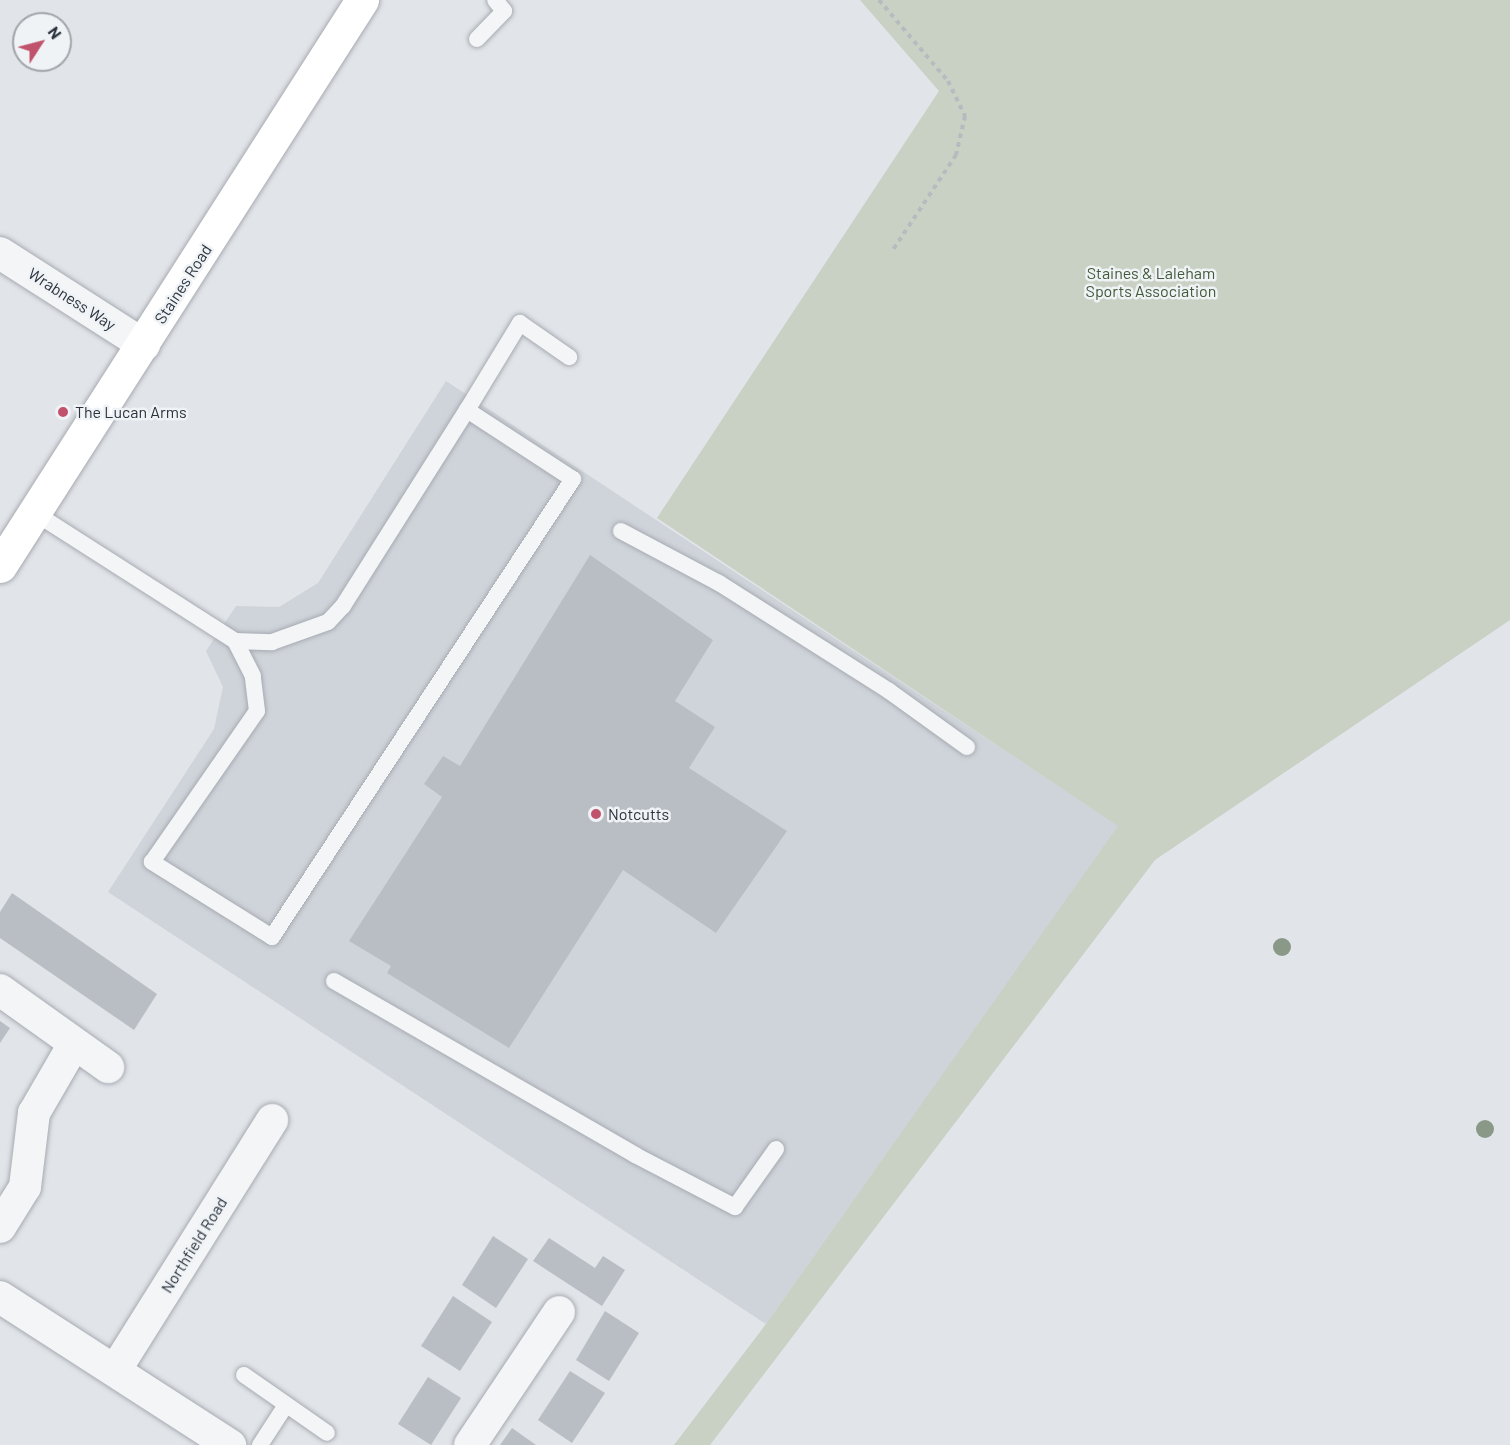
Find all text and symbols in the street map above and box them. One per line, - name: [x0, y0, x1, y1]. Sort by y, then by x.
- north arrow: [12, 12, 72, 72]
- text: N: [45, 22, 66, 42]
- street label: Staines Road: [150, 241, 216, 327]
- park label: Staines & Laleham Sports Association: [1086, 263, 1216, 301]
- street label: Wrabness Way: [25, 264, 119, 334]
- place label: The Lucan Arms: [75, 402, 187, 422]
- marker: The Lucan Arms: [56, 405, 70, 419]
- place label: Notcutts: [608, 804, 669, 824]
- marker: Notcutts: [589, 807, 603, 821]
- street label: Northfield Road: [157, 1194, 231, 1296]

